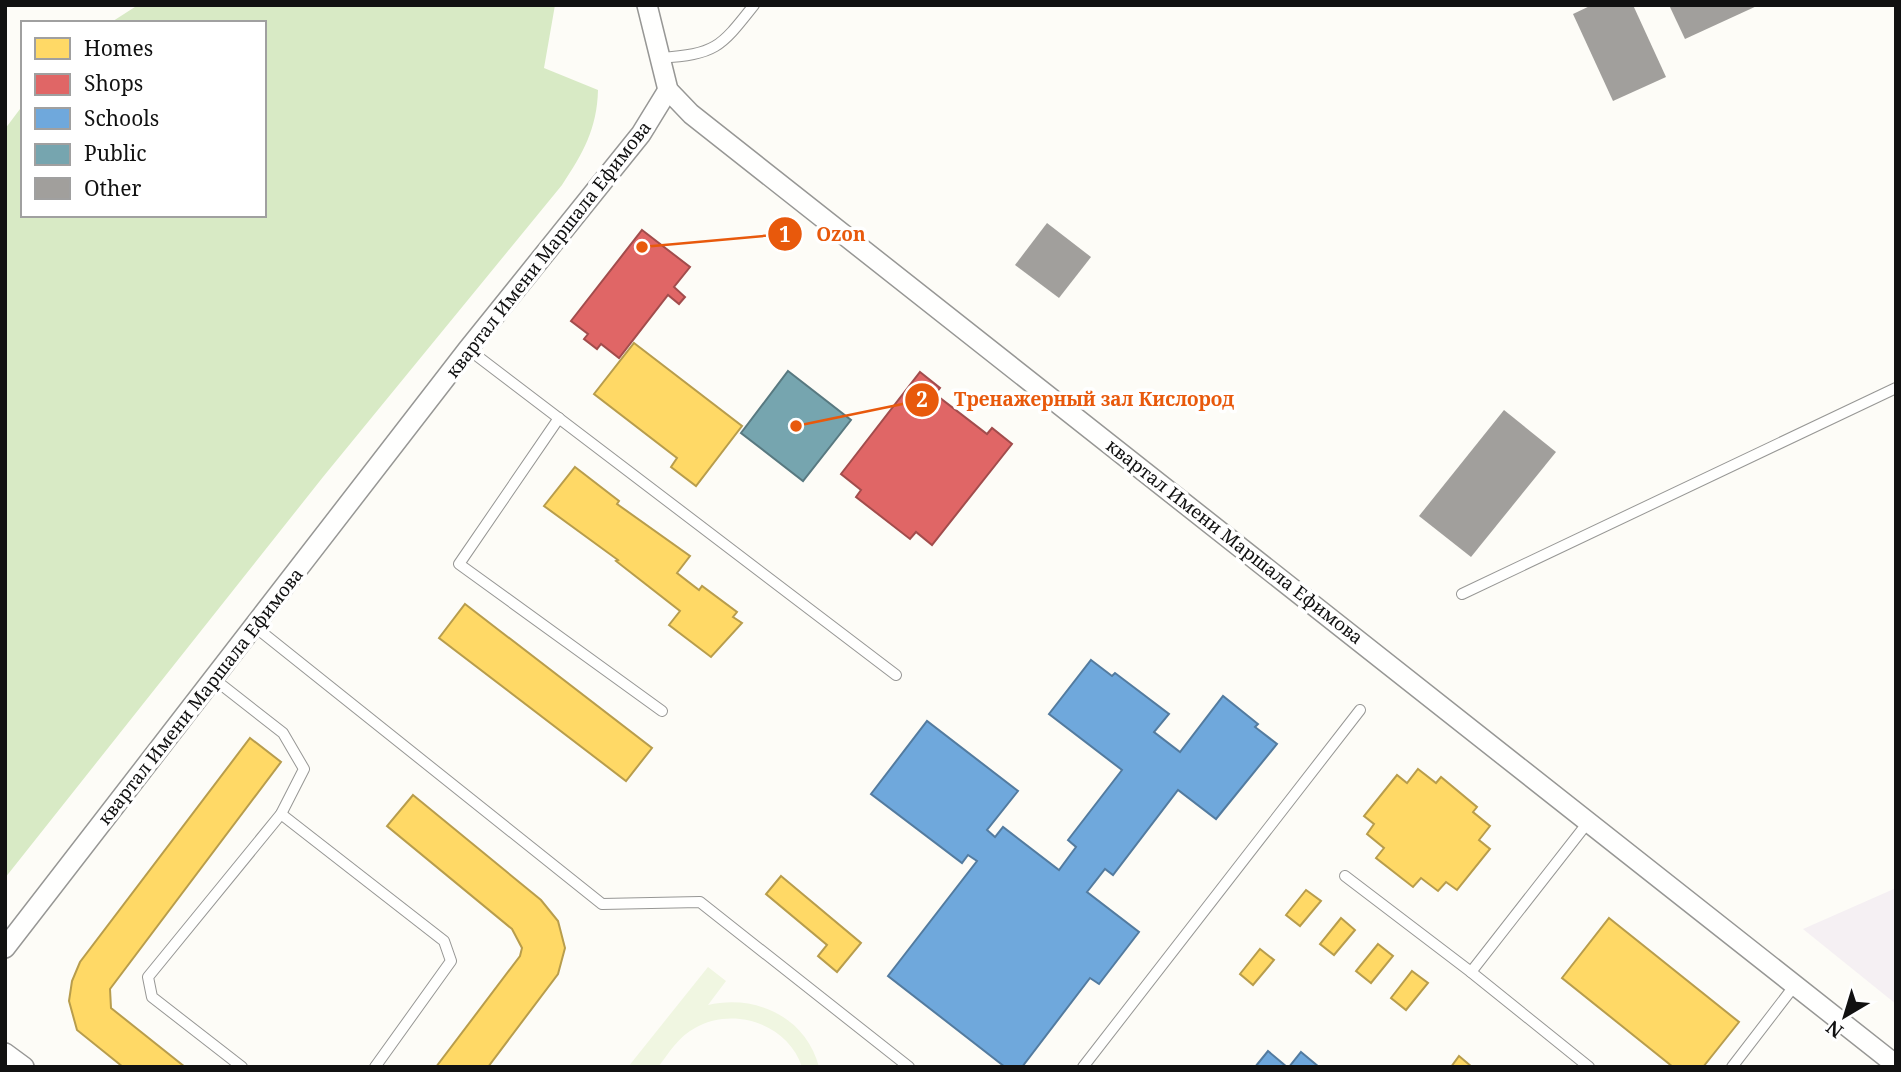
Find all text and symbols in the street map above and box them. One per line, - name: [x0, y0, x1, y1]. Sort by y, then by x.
- legend: [21, 21, 266, 217]
- text: Homes: [84, 34, 153, 62]
- text: Shops: [84, 69, 143, 97]
- text: Schools: [84, 104, 159, 132]
- street label: квартал Имени Маршала Ефимова: [440, 116, 656, 382]
- text: Public: [84, 139, 146, 167]
- text: Other: [84, 174, 142, 202]
- callout: Ozon: [767, 214, 880, 254]
- text: 1: [779, 220, 791, 248]
- text: Ozon: [816, 221, 866, 247]
- callout: Тренажерный зал Кислород: [904, 380, 1248, 420]
- text: 2: [916, 385, 928, 413]
- text: Тренажерный зал Кислород: [954, 386, 1234, 412]
- street label: квартал Имени Маршала Ефимова: [1102, 433, 1368, 649]
- street label: квартал Имени Маршала Ефимова: [92, 563, 308, 829]
- north arrow: [1810, 981, 1880, 1051]
- text: N: [1821, 1015, 1848, 1044]

